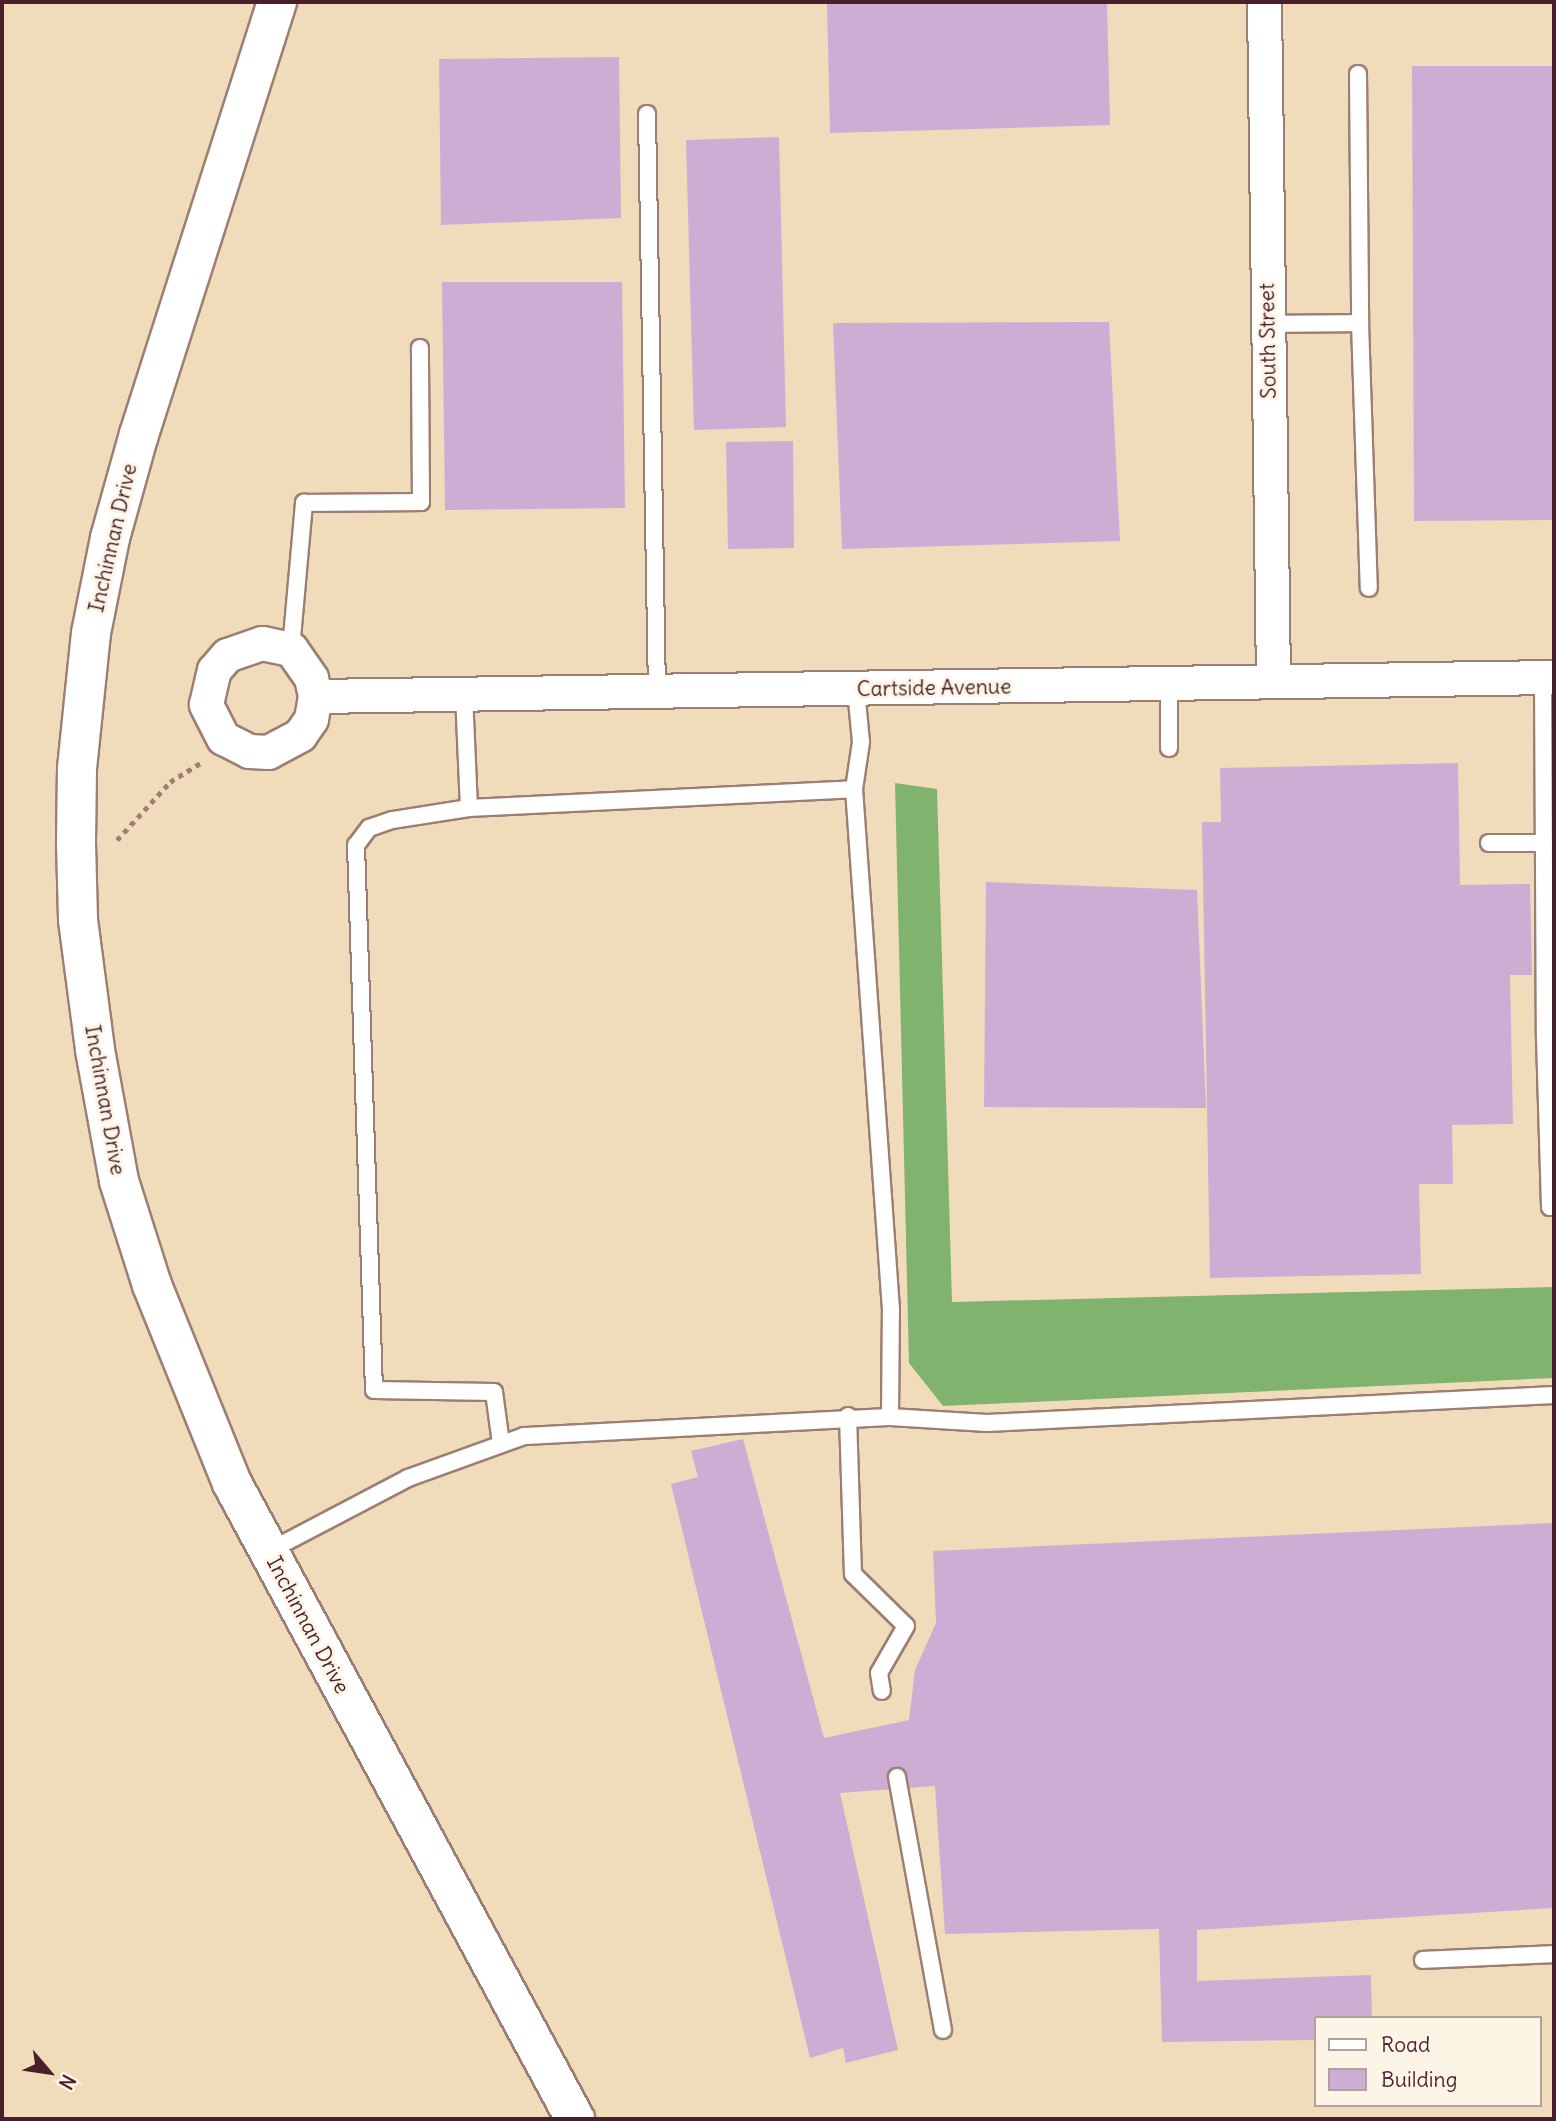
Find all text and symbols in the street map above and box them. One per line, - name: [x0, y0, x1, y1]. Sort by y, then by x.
- street label: South Street: [1254, 283, 1282, 399]
- street label: Inchinnan Drive: [84, 461, 142, 615]
- street label: Cartside Avenue: [857, 674, 1011, 702]
- street label: Inchinnan Drive: [79, 1023, 131, 1177]
- street label: Inchinnan Drive: [261, 1552, 355, 1698]
- legend: [1314, 2016, 1542, 2107]
- text: Road: [1381, 2031, 1430, 2058]
- north arrow: [14, 2037, 84, 2107]
- text: Building: [1381, 2066, 1457, 2093]
- text: N: [54, 2071, 81, 2094]

